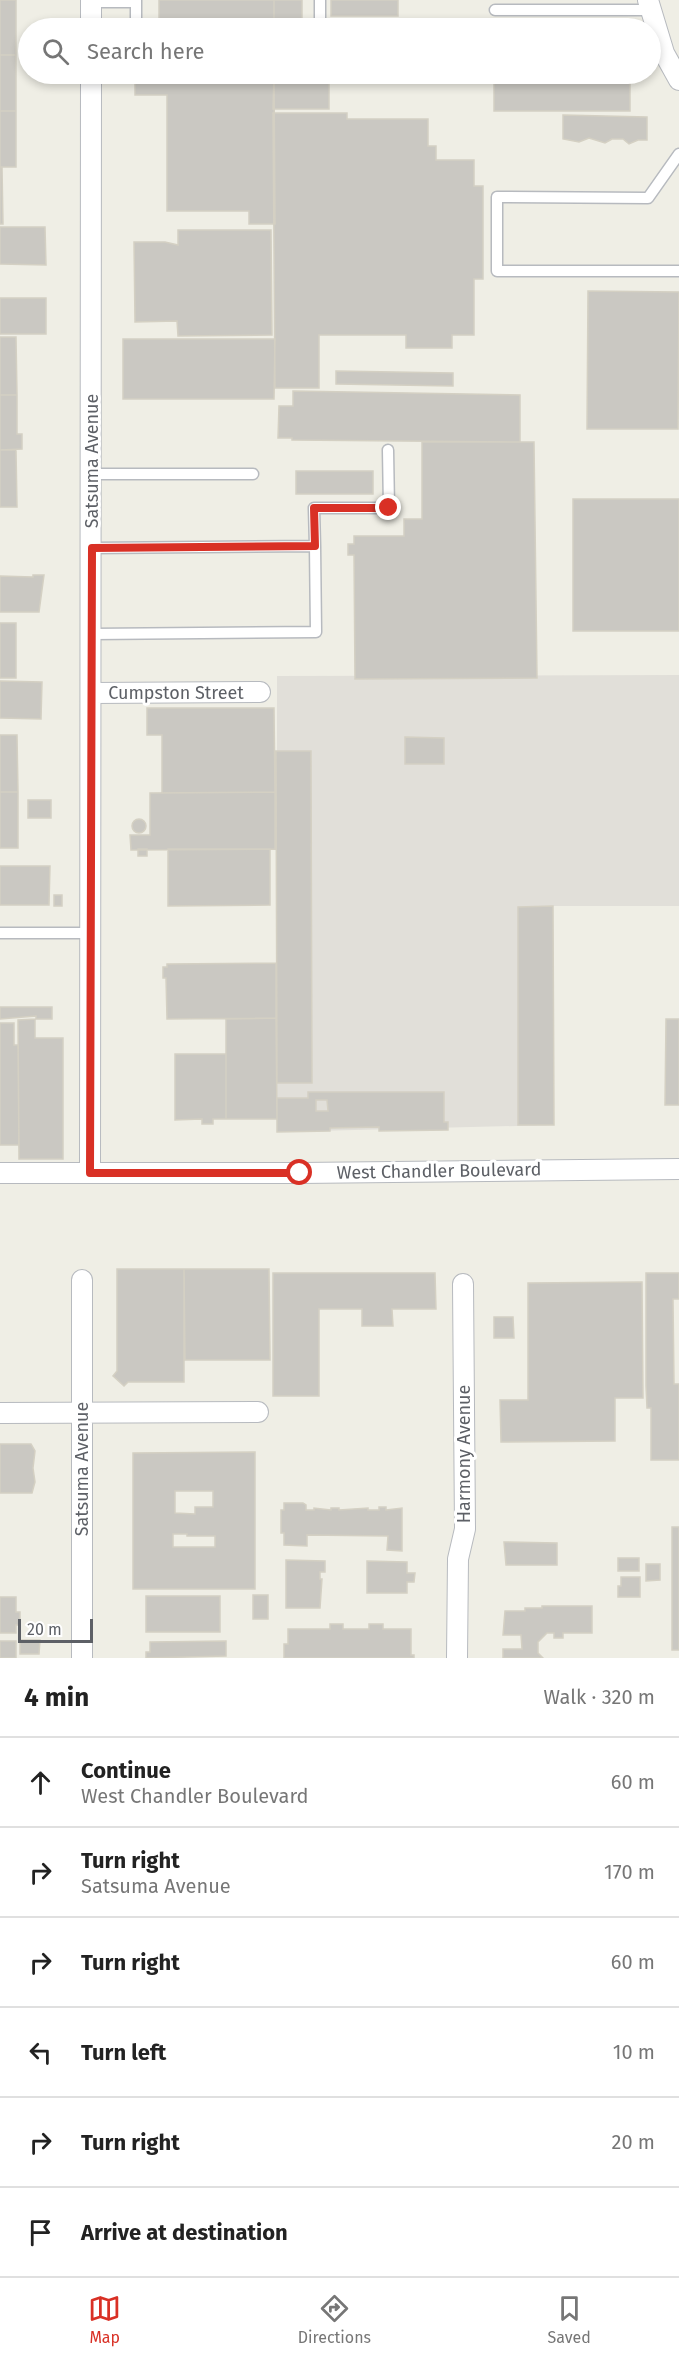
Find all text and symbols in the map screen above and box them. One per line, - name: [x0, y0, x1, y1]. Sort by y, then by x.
- search box: [18, 18, 661, 84]
- icon: search: [39, 35, 72, 68]
- text: Search here: [87, 38, 205, 65]
- street label: Satsuma Avenue: [81, 394, 103, 528]
- route end: [375, 494, 401, 520]
- street label: Cumpston Street: [108, 682, 244, 704]
- street label: West Chandler Boulevard: [336, 1158, 542, 1184]
- route start: [286, 1159, 312, 1185]
- street label: Harmony Avenue: [453, 1385, 475, 1523]
- street label: Satsuma Avenue: [71, 1402, 93, 1536]
- scale bar: [18, 1616, 93, 1644]
- text: 20 m: [27, 1620, 62, 1639]
- text: 4 min: [24, 1682, 89, 1713]
- text: Walk · 320 m: [544, 1685, 655, 1709]
- text: Continue: [81, 1757, 171, 1784]
- icon: ahead: [24, 1766, 57, 1799]
- text: 60 m: [611, 1770, 655, 1794]
- text: West Chandler Boulevard: [81, 1784, 309, 1808]
- text: Turn right: [81, 1847, 180, 1874]
- icon: right: [24, 1856, 57, 1889]
- text: 170 m: [604, 1860, 655, 1884]
- text: Satsuma Avenue: [81, 1874, 231, 1898]
- icon: right: [24, 1946, 57, 1979]
- text: Turn right: [81, 1949, 180, 1976]
- text: 60 m: [611, 1950, 655, 1974]
- icon: left: [24, 2036, 57, 2069]
- text: Turn left: [81, 2039, 166, 2066]
- text: 10 m: [613, 2040, 655, 2064]
- icon: right: [24, 2126, 57, 2159]
- text: Turn right: [81, 2129, 180, 2156]
- text: 20 m: [612, 2130, 655, 2154]
- icon: arrive: [24, 2216, 57, 2249]
- text: Arrive at destination: [81, 2219, 288, 2246]
- tab: Map: [88, 2292, 121, 2347]
- tab: Directions: [298, 2292, 371, 2347]
- tab: Saved: [547, 2292, 591, 2347]

